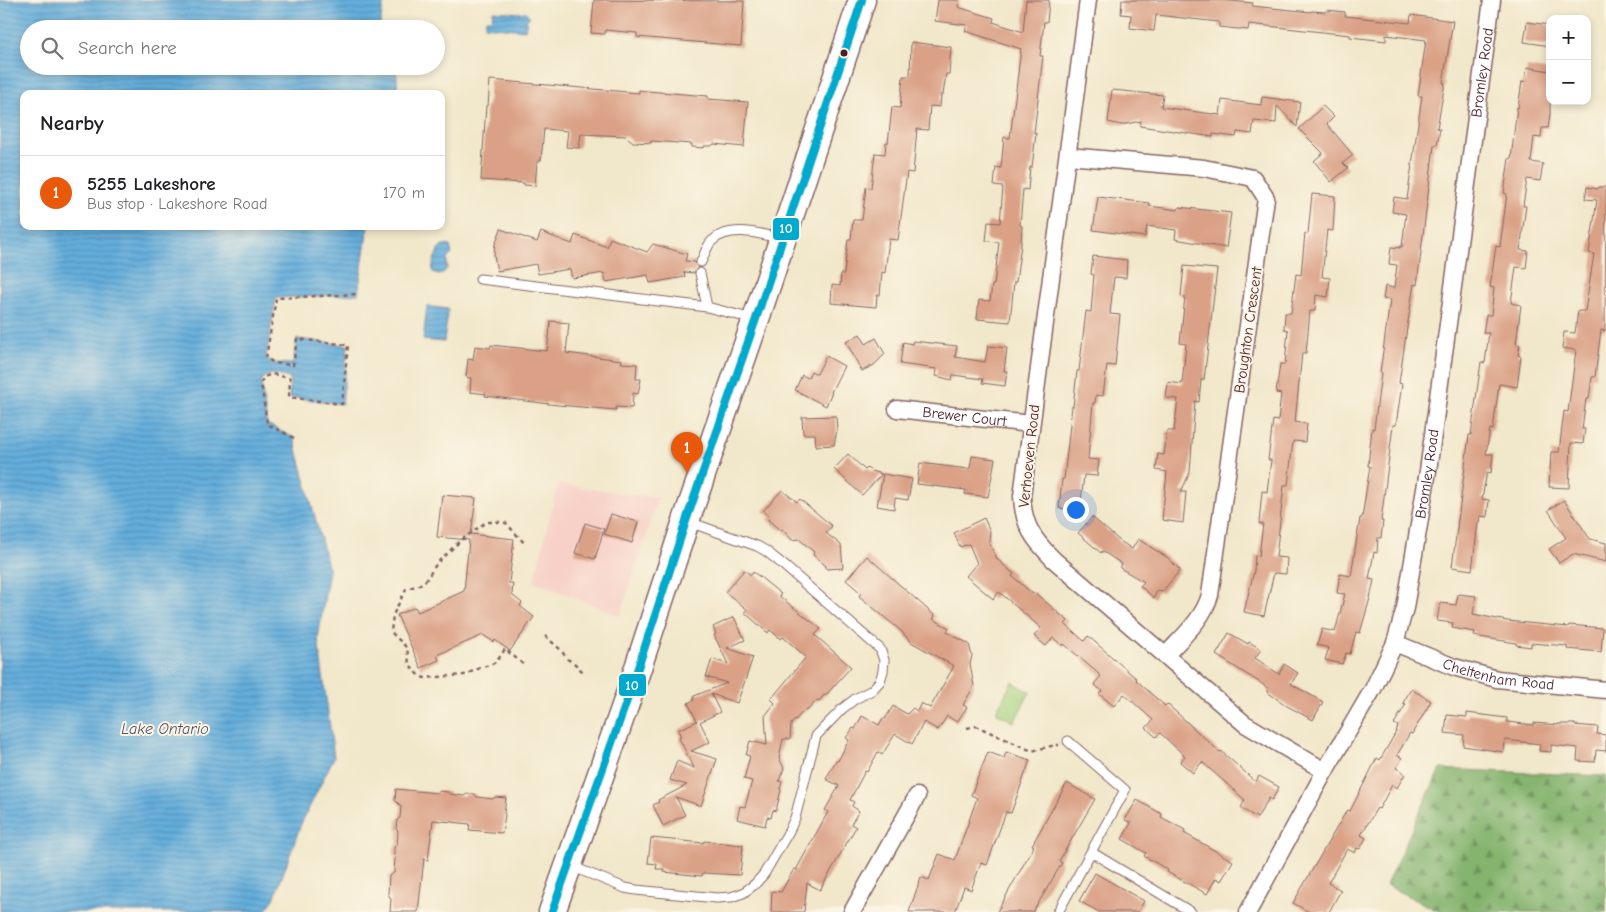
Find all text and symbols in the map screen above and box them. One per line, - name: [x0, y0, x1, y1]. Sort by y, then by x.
- map controls: [1546, 15, 1591, 105]
- button: +: [1546, 15, 1591, 60]
- search box: [20, 20, 445, 75]
- street label: Bromley Road: [1467, 27, 1497, 119]
- icon: search: [38, 34, 66, 62]
- text: Search here: [78, 37, 177, 59]
- unlabelled marker: [839, 48, 849, 58]
- button: −: [1546, 60, 1591, 105]
- text: Nearby: [40, 111, 104, 135]
- text: 5255 Lakeshore: [87, 173, 216, 195]
- text: 1: [53, 184, 59, 202]
- text: 170 m: [383, 184, 425, 202]
- text: Bus stop · Lakeshore Road: [87, 195, 267, 213]
- line badge: 10: [772, 217, 800, 241]
- text: 10: [779, 220, 793, 237]
- street label: Broughton Crescent: [1230, 265, 1266, 394]
- street label: Brewer Court: [921, 403, 1008, 430]
- street label: Verhoeven Road: [1015, 404, 1043, 508]
- street label: Bromley Road: [1411, 428, 1443, 520]
- pin: 1: [671, 432, 703, 473]
- your location: [1063, 497, 1089, 523]
- street label: Cheltenham Road: [1440, 654, 1555, 694]
- line badge: 10: [618, 673, 647, 697]
- text: 10: [625, 677, 639, 694]
- water label: Lake Ontario: [121, 720, 209, 738]

